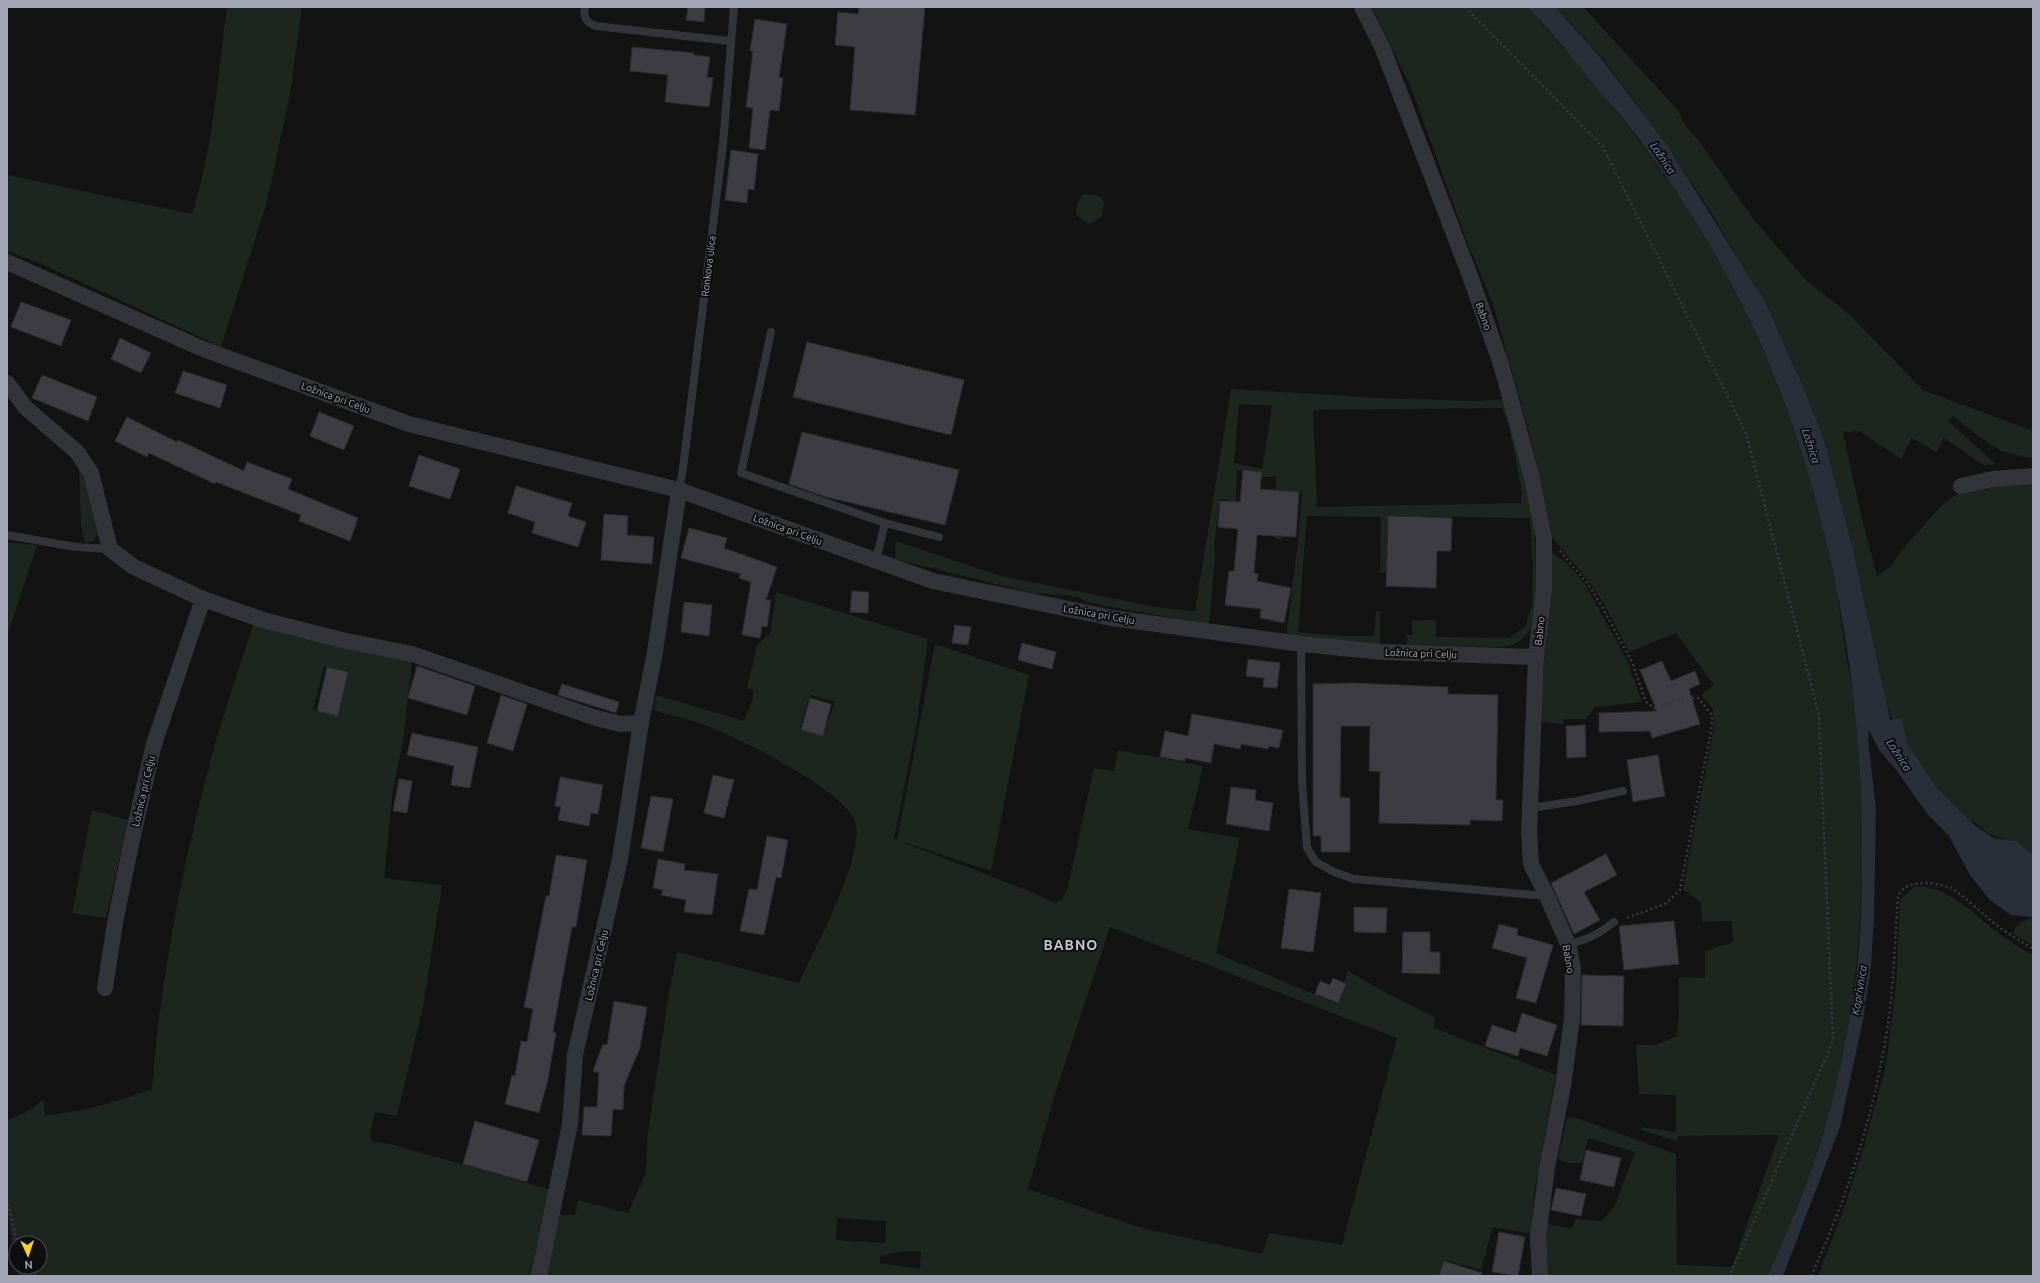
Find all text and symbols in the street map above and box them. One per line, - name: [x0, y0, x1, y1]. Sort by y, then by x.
- water label: Ložnica: [1648, 140, 1678, 176]
- street label: Ronkova ulica: [699, 235, 718, 297]
- street label: Babno: [1474, 301, 1493, 332]
- street label: Ložnica pri Celju: [300, 380, 372, 415]
- water label: Ložnica: [1800, 427, 1822, 465]
- street label: Ložnica pri Celju: [752, 512, 824, 547]
- street label: Ložnica pri Celju: [1062, 603, 1136, 626]
- street label: Babno: [1533, 616, 1546, 646]
- street label: Ložnica pri Celju: [1385, 647, 1457, 660]
- water label: Ložnica: [1884, 737, 1914, 773]
- street label: Ložnica pri Celju: [130, 755, 157, 828]
- street label: Ložnica pri Celju: [583, 929, 610, 1002]
- district label: BABNO: [1044, 937, 1098, 953]
- street label: Babno: [1561, 944, 1576, 974]
- water label: Koprivnica: [1849, 964, 1869, 1016]
- north arrow: [8, 1235, 48, 1275]
- text: N: [24, 1259, 33, 1271]

